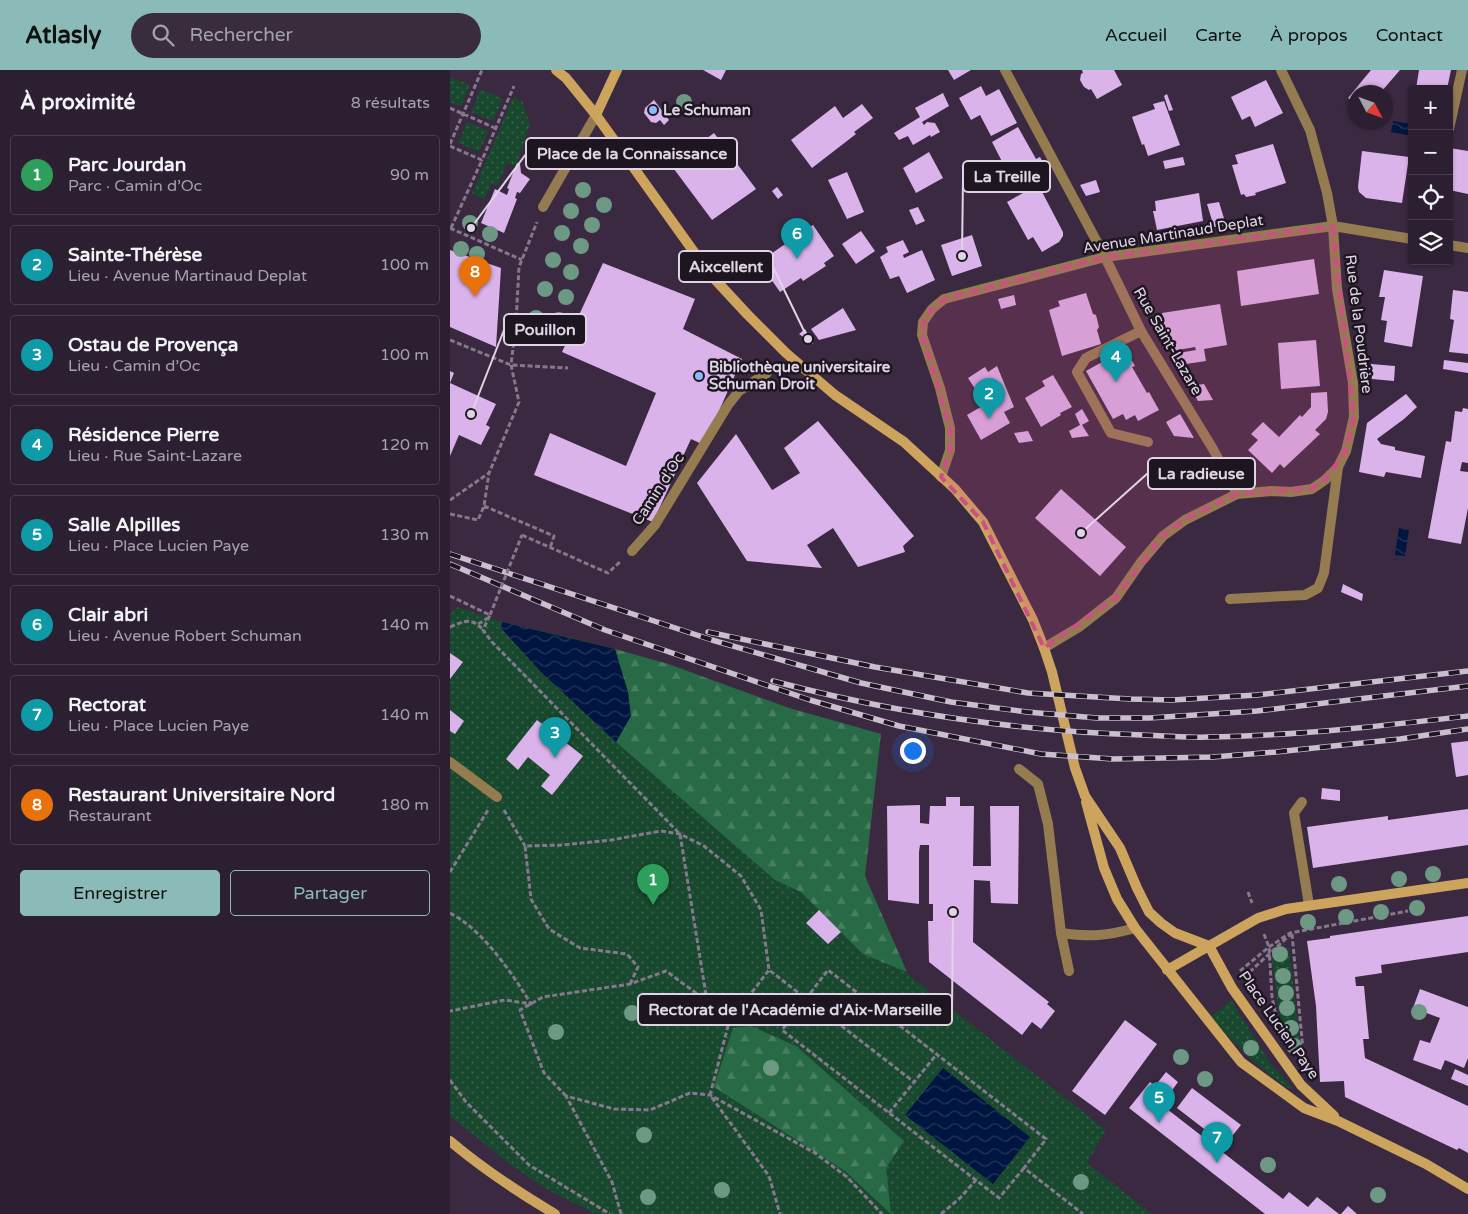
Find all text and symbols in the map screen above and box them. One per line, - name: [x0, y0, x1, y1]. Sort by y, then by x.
- search box: [131, 13, 481, 58]
- text: Atlasly: [25, 21, 101, 50]
- icon: search: [149, 21, 177, 49]
- text: Rechercher: [189, 24, 293, 46]
- text: Accueil: [1105, 24, 1167, 46]
- text: Carte: [1195, 24, 1242, 46]
- text: À propos: [1270, 24, 1348, 46]
- text: Contact: [1376, 24, 1443, 46]
- north arrow: [1348, 85, 1393, 130]
- map controls: [1408, 85, 1453, 265]
- button: +: [1408, 85, 1453, 130]
- text: À proximité: [20, 90, 135, 115]
- text: 8 résultats: [351, 93, 430, 113]
- place label: Le Schuman: [663, 101, 751, 119]
- marker: Le Schuman: [647, 104, 659, 116]
- button: −: [1408, 130, 1453, 175]
- callout: Place de la Connaissance: [526, 138, 737, 169]
- text: Place de la Connaissance: [537, 144, 727, 164]
- text: Parc Jourdan: [68, 154, 186, 176]
- callout: La Treille: [963, 161, 1050, 192]
- text: 1: [32, 165, 42, 185]
- text: 90 m: [390, 165, 429, 185]
- text: La Treille: [973, 167, 1041, 187]
- button: locate: [1408, 175, 1453, 220]
- text: Parc · Camin d’Oc: [68, 176, 202, 196]
- street label: Avenue Martinaud Deplat: [1082, 211, 1265, 257]
- pin: 6: [781, 218, 813, 259]
- button: layers: [1408, 220, 1453, 265]
- text: Sainte-Thérèse: [68, 244, 202, 266]
- callout: Aixcellent: [679, 251, 773, 282]
- street label: Rue de la Poudrière: [1342, 254, 1376, 394]
- text: 2: [32, 255, 42, 275]
- text: 100 m: [380, 255, 429, 275]
- pin: 8: [459, 256, 491, 297]
- text: Aixcellent: [689, 257, 764, 277]
- text: Lieu · Avenue Martinaud Deplat: [68, 266, 307, 286]
- street label: Rue Saint-Lazare: [1130, 284, 1206, 398]
- callout: Pouillon: [504, 314, 586, 345]
- text: Pouillon: [514, 320, 576, 340]
- text: Ostau de Provença: [68, 334, 239, 356]
- pin: 4: [1100, 341, 1132, 382]
- text: 3: [32, 345, 42, 365]
- text: 100 m: [380, 345, 429, 365]
- text: Lieu · Camin d’Oc: [68, 356, 200, 376]
- place label: Bibliothèque universitaire Schuman Droit: [709, 358, 891, 393]
- marker: Bibliothèque universitaire Schuman Droit: [693, 370, 705, 382]
- pin: 2: [973, 378, 1005, 419]
- text: Résidence Pierre: [68, 424, 219, 446]
- text: 4: [32, 435, 42, 455]
- text: 120 m: [380, 435, 429, 455]
- text: Lieu · Rue Saint-Lazare: [68, 446, 242, 466]
- street label: Camin d’Oc: [628, 450, 688, 528]
- callout: La radieuse: [1148, 458, 1255, 489]
- text: La radieuse: [1157, 464, 1245, 484]
- text: Salle Alpilles: [68, 514, 180, 536]
- text: 5: [32, 525, 42, 545]
- text: 130 m: [380, 525, 429, 545]
- text: Lieu · Place Lucien Paye: [68, 536, 249, 556]
- text: Clair abri: [68, 604, 148, 626]
- text: 6: [32, 615, 42, 635]
- text: 140 m: [380, 615, 429, 635]
- text: Lieu · Avenue Robert Schuman: [68, 626, 302, 646]
- text: Rectorat: [68, 694, 146, 716]
- text: 7: [32, 705, 42, 725]
- text: 140 m: [380, 705, 429, 725]
- text: Lieu · Place Lucien Paye: [68, 716, 249, 736]
- pin: 3: [539, 717, 571, 758]
- your location: [900, 738, 926, 764]
- text: Restaurant Universitaire Nord: [68, 784, 335, 806]
- text: 8: [32, 795, 42, 815]
- text: 180 m: [380, 795, 429, 815]
- text: Restaurant: [68, 806, 152, 826]
- pin: 1: [637, 864, 669, 905]
- button: Enregistrer: [20, 870, 220, 916]
- button: Partager: [230, 870, 430, 916]
- street label: Place Lucien Paye: [1235, 967, 1323, 1083]
- callout: Rectorat de l'Académie d'Aix-Marseille: [638, 994, 952, 1025]
- text: Rectorat de l'Académie d'Aix-Marseille: [648, 1000, 942, 1020]
- pin: 5: [1143, 1082, 1175, 1123]
- pin: 7: [1201, 1122, 1233, 1163]

